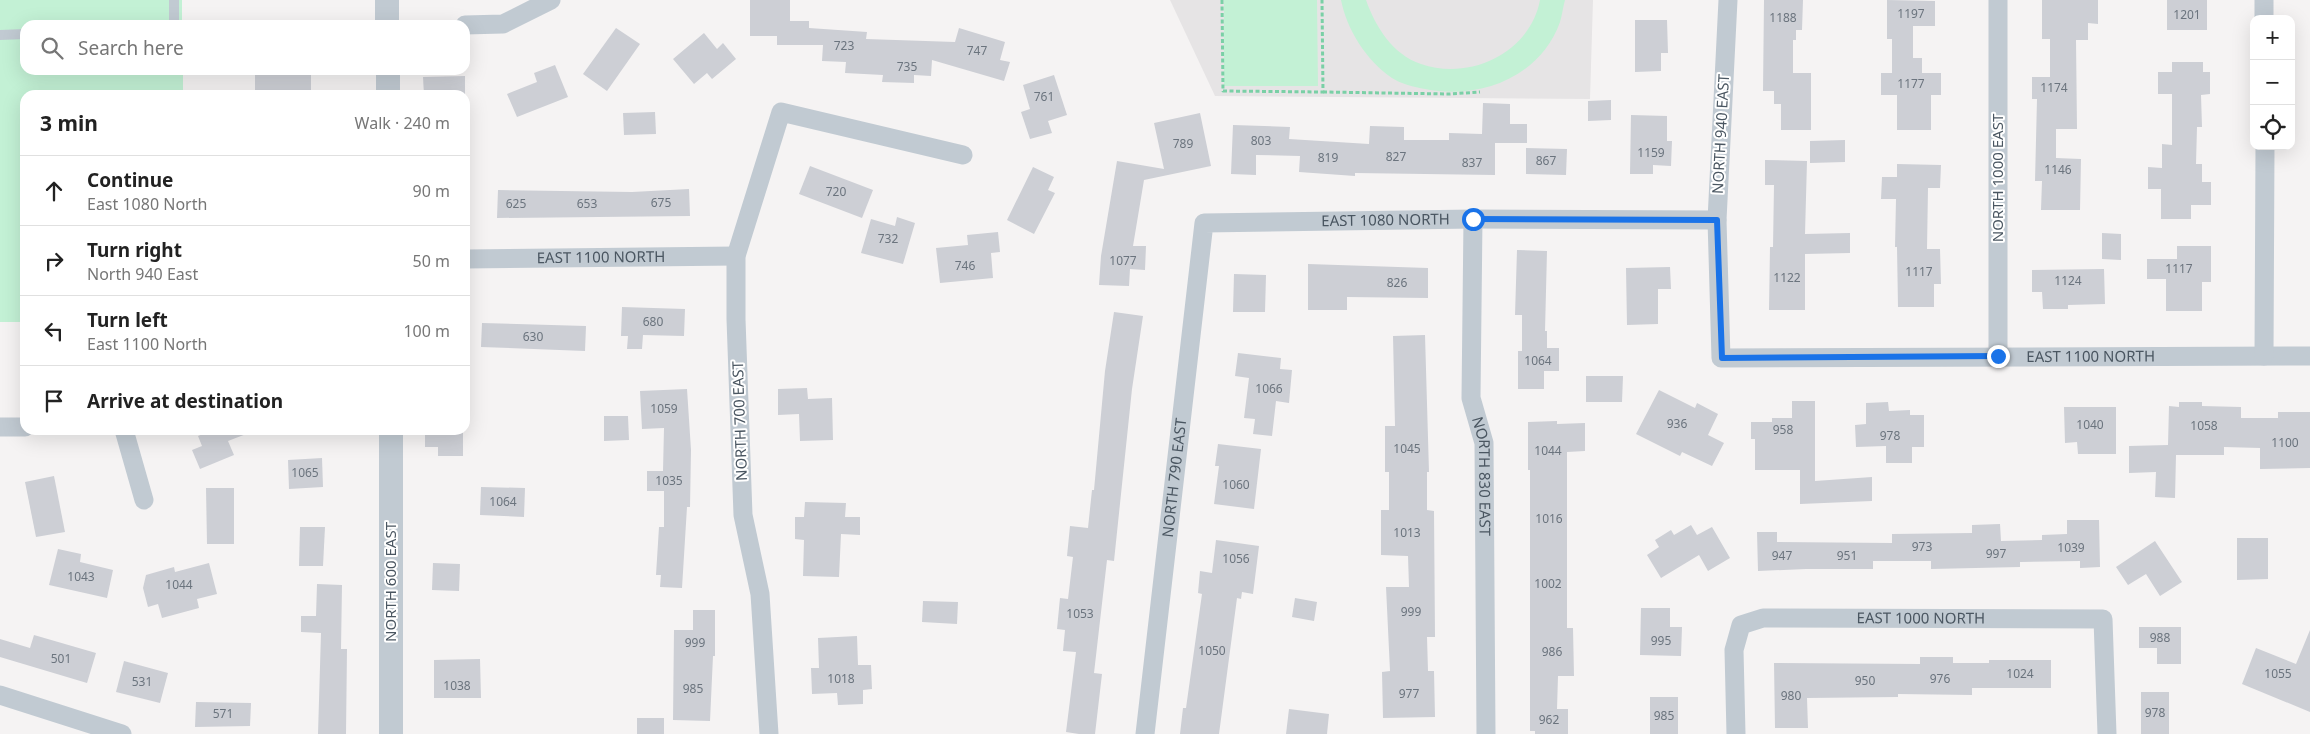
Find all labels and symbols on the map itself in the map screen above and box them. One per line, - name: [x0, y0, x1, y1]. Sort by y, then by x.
- house number: 1197: [1897, 5, 1925, 22]
- house number: 1201: [2173, 6, 2201, 23]
- house number: 1188: [1769, 9, 1797, 26]
- house number: 723: [834, 37, 854, 54]
- house number: 747: [967, 42, 987, 59]
- house number: 735: [897, 58, 917, 75]
- street label: NORTH 940 EAST: [1707, 73, 1733, 194]
- house number: 1177: [1897, 75, 1925, 92]
- house number: 1174: [2040, 79, 2068, 96]
- house number: 761: [1034, 88, 1054, 105]
- street label: NORTH 1000 EAST: [1987, 113, 2007, 242]
- house number: 803: [1251, 132, 1271, 149]
- house number: 789: [1173, 135, 1193, 152]
- house number: 1159: [1637, 144, 1665, 161]
- house number: 827: [1386, 148, 1406, 165]
- house number: 819: [1318, 149, 1338, 166]
- house number: 867: [1536, 152, 1556, 169]
- house number: 837: [1462, 154, 1482, 171]
- house number: 1146: [2044, 161, 2072, 178]
- house number: 720: [826, 183, 846, 200]
- house number: 675: [651, 194, 671, 211]
- house number: 625: [506, 195, 526, 212]
- house number: 653: [577, 195, 597, 212]
- street label: EAST 1080 NORTH: [1321, 208, 1450, 230]
- route start: [1462, 208, 1485, 231]
- house number: 732: [878, 230, 898, 247]
- street label: EAST 1100 NORTH: [537, 246, 665, 267]
- house number: 1077: [1109, 252, 1137, 269]
- house number: 746: [955, 257, 975, 274]
- house number: 1117: [2165, 260, 2193, 277]
- house number: 1117: [1905, 263, 1933, 280]
- house number: 1122: [1773, 269, 1801, 286]
- house number: 1124: [2054, 272, 2082, 289]
- house number: 826: [1387, 274, 1407, 291]
- house number: 680: [643, 313, 663, 330]
- house number: 630: [523, 328, 543, 345]
- route end: [1987, 345, 2010, 368]
- street label: EAST 1100 NORTH: [2026, 346, 2155, 366]
- house number: 1064: [1524, 352, 1552, 369]
- street label: NORTH 700 EAST: [727, 360, 751, 481]
- house number: 1066: [1255, 380, 1283, 397]
- house number: 1059: [650, 400, 678, 417]
- street label: NORTH 830 EAST: [1468, 414, 1496, 537]
- house number: 936: [1667, 415, 1687, 432]
- street label: NORTH 790 EAST: [1157, 416, 1190, 538]
- house number: 1040: [2076, 416, 2104, 433]
- house number: 1058: [2190, 417, 2218, 434]
- house number: 958: [1773, 421, 1793, 438]
- house number: 978: [1880, 427, 1900, 444]
- house number: 1100: [2271, 434, 2299, 451]
- house number: 1045: [1393, 440, 1421, 457]
- house number: 1044: [1534, 442, 1562, 459]
- house number: 1065: [291, 464, 319, 481]
- house number: 1035: [655, 472, 683, 489]
- house number: 1060: [1222, 476, 1250, 493]
- house number: 1064: [489, 493, 517, 510]
- house number: 1016: [1535, 510, 1563, 527]
- street label: NORTH 600 EAST: [380, 521, 400, 642]
- house number: 1013: [1393, 524, 1421, 541]
- house number: 973: [1912, 538, 1932, 555]
- house number: 1039: [2057, 539, 2085, 556]
- house number: 997: [1986, 545, 2006, 562]
- house number: 947: [1772, 547, 1792, 564]
- house number: 951: [1837, 547, 1857, 564]
- house number: 1056: [1222, 550, 1250, 567]
- house number: 1043: [67, 568, 95, 585]
- house number: 1002: [1534, 575, 1562, 592]
- house number: 1044: [165, 576, 193, 593]
- house number: 999: [1401, 603, 1421, 620]
- house number: 1053: [1066, 605, 1094, 622]
- street label: EAST 1000 NORTH: [1857, 607, 1985, 628]
- house number: 988: [2150, 629, 2170, 646]
- house number: 995: [1651, 632, 1671, 649]
- house number: 999: [685, 634, 705, 651]
- house number: 1050: [1198, 642, 1226, 659]
- house number: 986: [1542, 643, 1562, 660]
- house number: 501: [51, 650, 71, 667]
- house number: 1024: [2006, 665, 2034, 682]
- house number: 1055: [2264, 665, 2292, 682]
- house number: 1018: [827, 670, 855, 687]
- house number: 976: [1930, 670, 1950, 687]
- house number: 950: [1855, 672, 1875, 689]
- house number: 531: [132, 673, 152, 690]
- house number: 1038: [443, 677, 471, 694]
- house number: 985: [683, 680, 703, 697]
- house number: 977: [1399, 685, 1419, 702]
- house number: 980: [1781, 687, 1801, 704]
- house number: 978: [2145, 704, 2165, 721]
- house number: 571: [213, 705, 233, 722]
- house number: 985: [1654, 707, 1674, 724]
- house number: 962: [1539, 711, 1559, 728]

